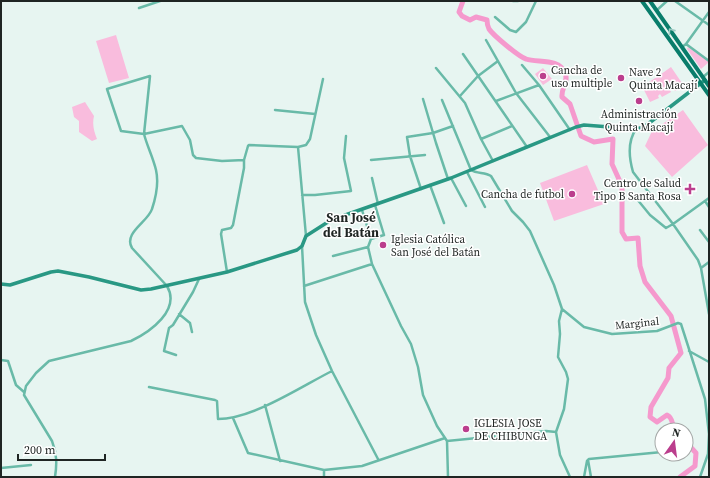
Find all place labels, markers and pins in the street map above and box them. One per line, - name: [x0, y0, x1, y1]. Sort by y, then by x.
- place label: Cancha de uso multiple: [551, 63, 613, 91]
- place label: Nave 2 Quinta Macají: [629, 65, 697, 93]
- marker: Cancha de uso multiple: [538, 71, 548, 81]
- marker: Nave 2 Quinta Macají: [616, 73, 626, 83]
- marker: Administración Quinta Macají: [634, 96, 644, 106]
- place label: Administración Quinta Macají: [601, 107, 677, 135]
- place label: Centro de Salud Tipo B Santa Rosa: [594, 176, 682, 204]
- marker: Centro de Salud Tipo B Santa Rosa: [684, 183, 696, 195]
- place label: Cancha de futbol: [481, 187, 564, 202]
- marker: Cancha de futbol: [567, 189, 577, 199]
- place label: Iglesia Católica San José del Batán: [391, 232, 480, 260]
- marker: Iglesia Católica San José del Batán: [378, 240, 388, 250]
- place label: IGLESIA JOSE DE CHIBUNGA: [474, 416, 548, 444]
- marker: IGLESIA JOSE DE CHIBUNGA: [461, 424, 471, 434]

